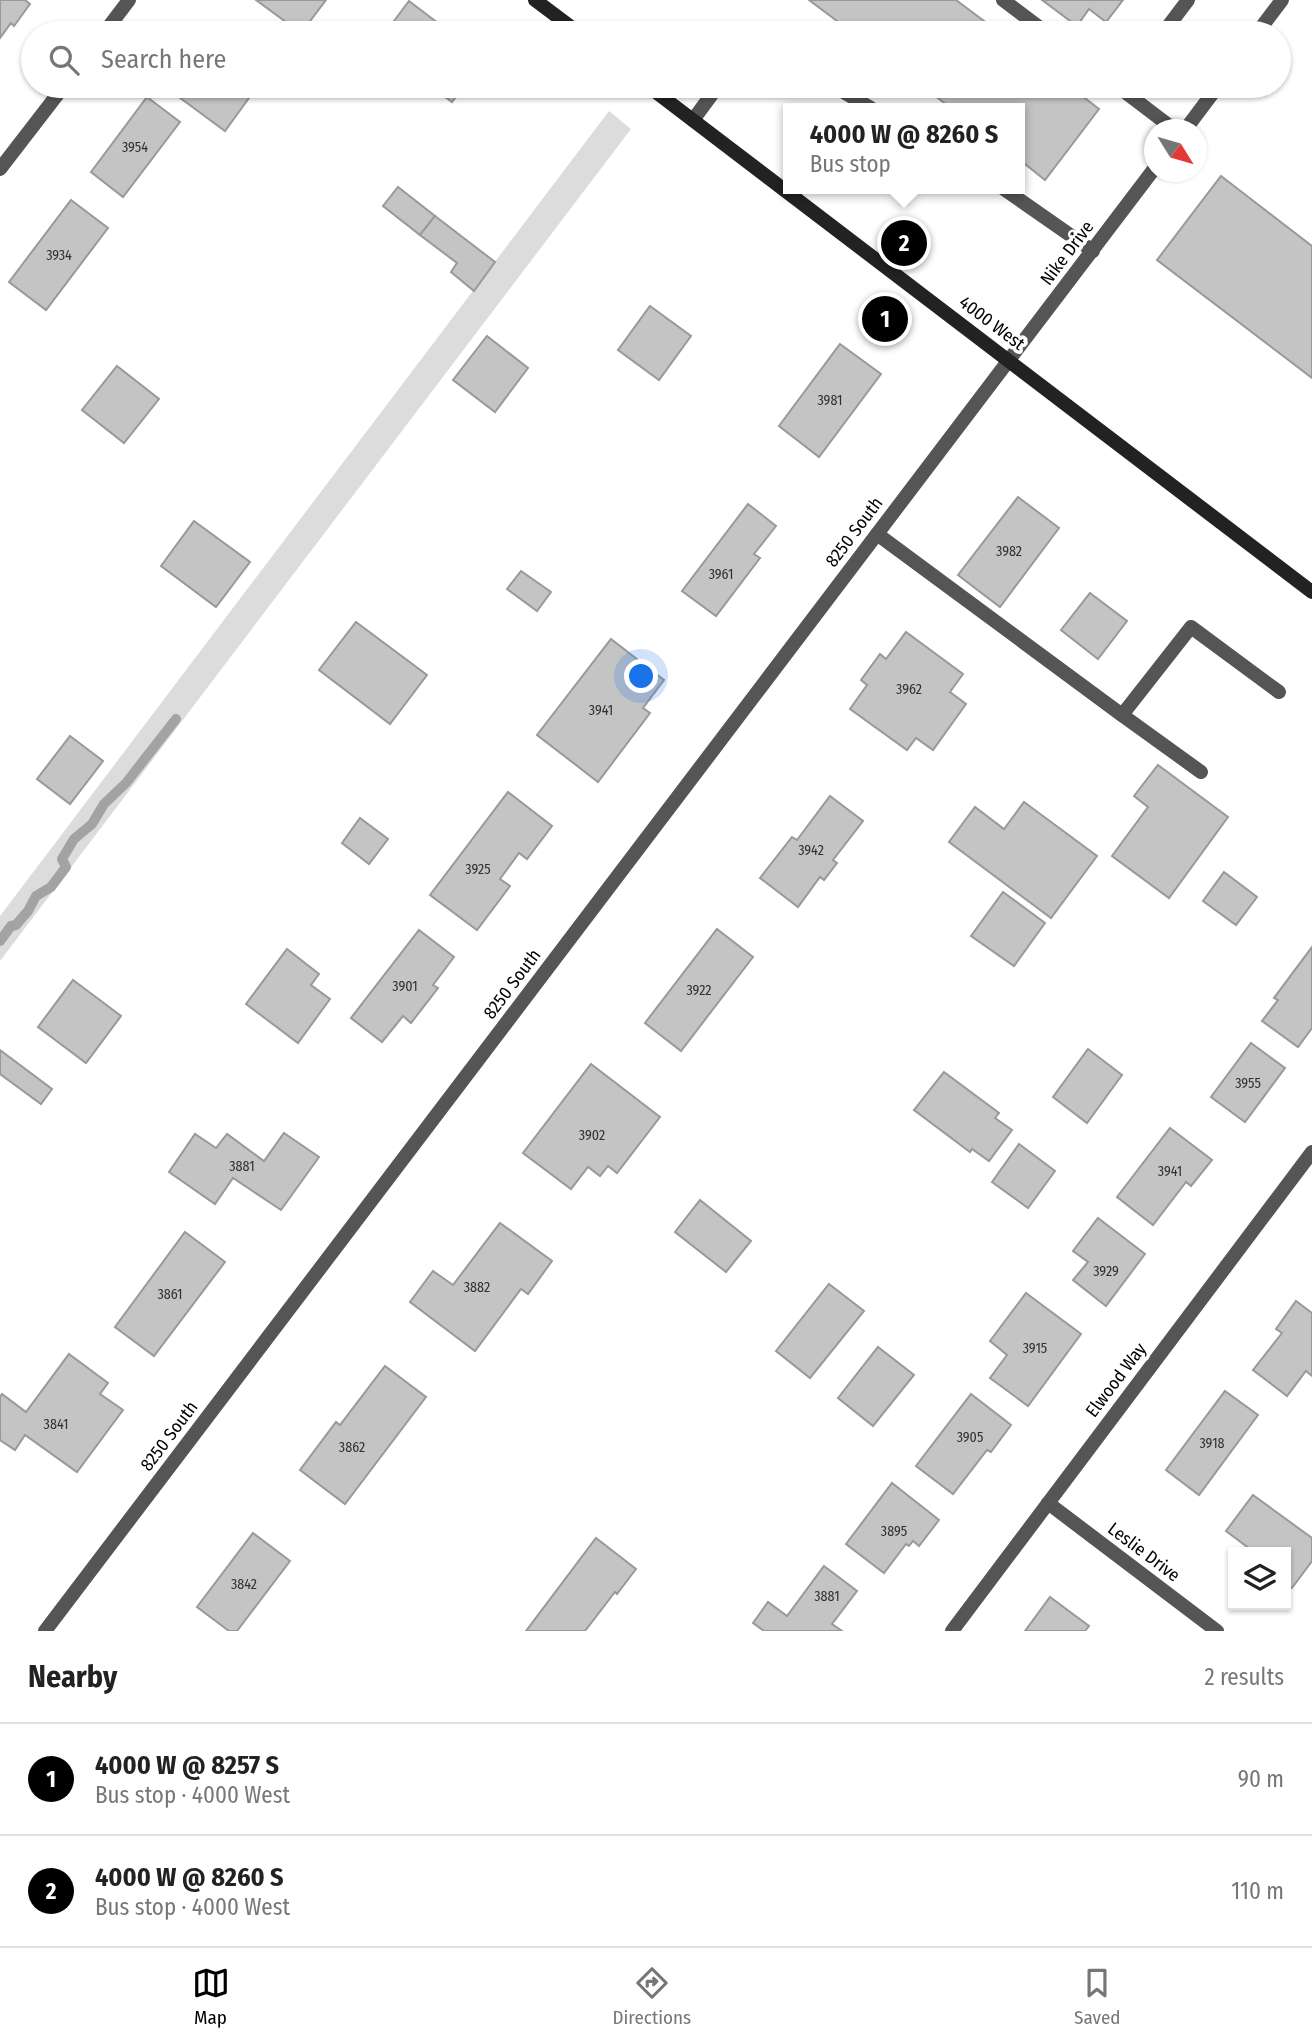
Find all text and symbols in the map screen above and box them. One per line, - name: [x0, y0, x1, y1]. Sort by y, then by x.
- search box: [21, 21, 1291, 98]
- icon: search: [45, 41, 83, 79]
- text: Search here: [101, 44, 226, 75]
- popup: [783, 103, 1025, 194]
- text: 4000 W @ 8260 S: [810, 119, 998, 150]
- north arrow: [1144, 119, 1207, 182]
- house number: 3954: [122, 139, 148, 156]
- text: Bus stop: [810, 150, 891, 178]
- street label: Nike Drive: [1036, 216, 1098, 290]
- pin: 2: [881, 217, 927, 269]
- house number: 3934: [46, 247, 72, 264]
- street label: 4000 West: [955, 291, 1029, 355]
- pin: 1: [862, 293, 908, 345]
- house number: 3981: [817, 392, 843, 409]
- street label: 8250 South: [821, 493, 887, 571]
- house number: 3982: [996, 543, 1022, 560]
- house number: 3961: [709, 566, 733, 583]
- your location: [624, 659, 658, 693]
- house number: 3962: [896, 681, 922, 698]
- house number: 3941: [589, 702, 613, 719]
- house number: 3942: [798, 842, 824, 859]
- house number: 3925: [465, 861, 491, 878]
- street label: 8250 South: [479, 945, 545, 1023]
- house number: 3901: [392, 978, 418, 995]
- house number: 3922: [686, 982, 712, 999]
- house number: 3955: [1235, 1075, 1261, 1092]
- house number: 3902: [579, 1127, 605, 1144]
- house number: 3881: [229, 1158, 255, 1175]
- house number: 3941: [1158, 1163, 1182, 1180]
- house number: 3929: [1093, 1263, 1119, 1280]
- house number: 3882: [464, 1279, 490, 1296]
- house number: 3861: [157, 1286, 183, 1303]
- street label: Elwood Way: [1081, 1339, 1151, 1421]
- house number: 3915: [1023, 1340, 1047, 1357]
- street label: 8250 South: [136, 1397, 202, 1475]
- house number: 3841: [44, 1416, 68, 1433]
- house number: 3905: [957, 1429, 983, 1446]
- house number: 3918: [1199, 1435, 1225, 1452]
- house number: 3862: [339, 1439, 365, 1456]
- street label: Leslie Drive: [1104, 1518, 1185, 1586]
- house number: 3895: [881, 1523, 907, 1540]
- map controls: [1228, 1547, 1291, 1610]
- button: layers: [1228, 1547, 1291, 1610]
- house number: 3842: [231, 1576, 257, 1593]
- house number: 3881: [814, 1588, 840, 1605]
- text: Nearby: [28, 1659, 117, 1695]
- text: 2 results: [1204, 1663, 1284, 1691]
- text: 4000 W @ 8257 S: [95, 1750, 279, 1781]
- text: 1: [46, 1765, 56, 1793]
- text: 90 m: [1238, 1765, 1284, 1793]
- text: Bus stop · 4000 West: [95, 1781, 290, 1809]
- text: 4000 W @ 8260 S: [95, 1862, 284, 1893]
- text: 2: [46, 1877, 56, 1905]
- text: 110 m: [1231, 1877, 1284, 1905]
- text: Bus stop · 4000 West: [95, 1893, 290, 1921]
- tab: Map: [192, 1964, 230, 2029]
- tab: Directions: [613, 1964, 691, 2029]
- tab: Saved: [1074, 1964, 1120, 2029]

